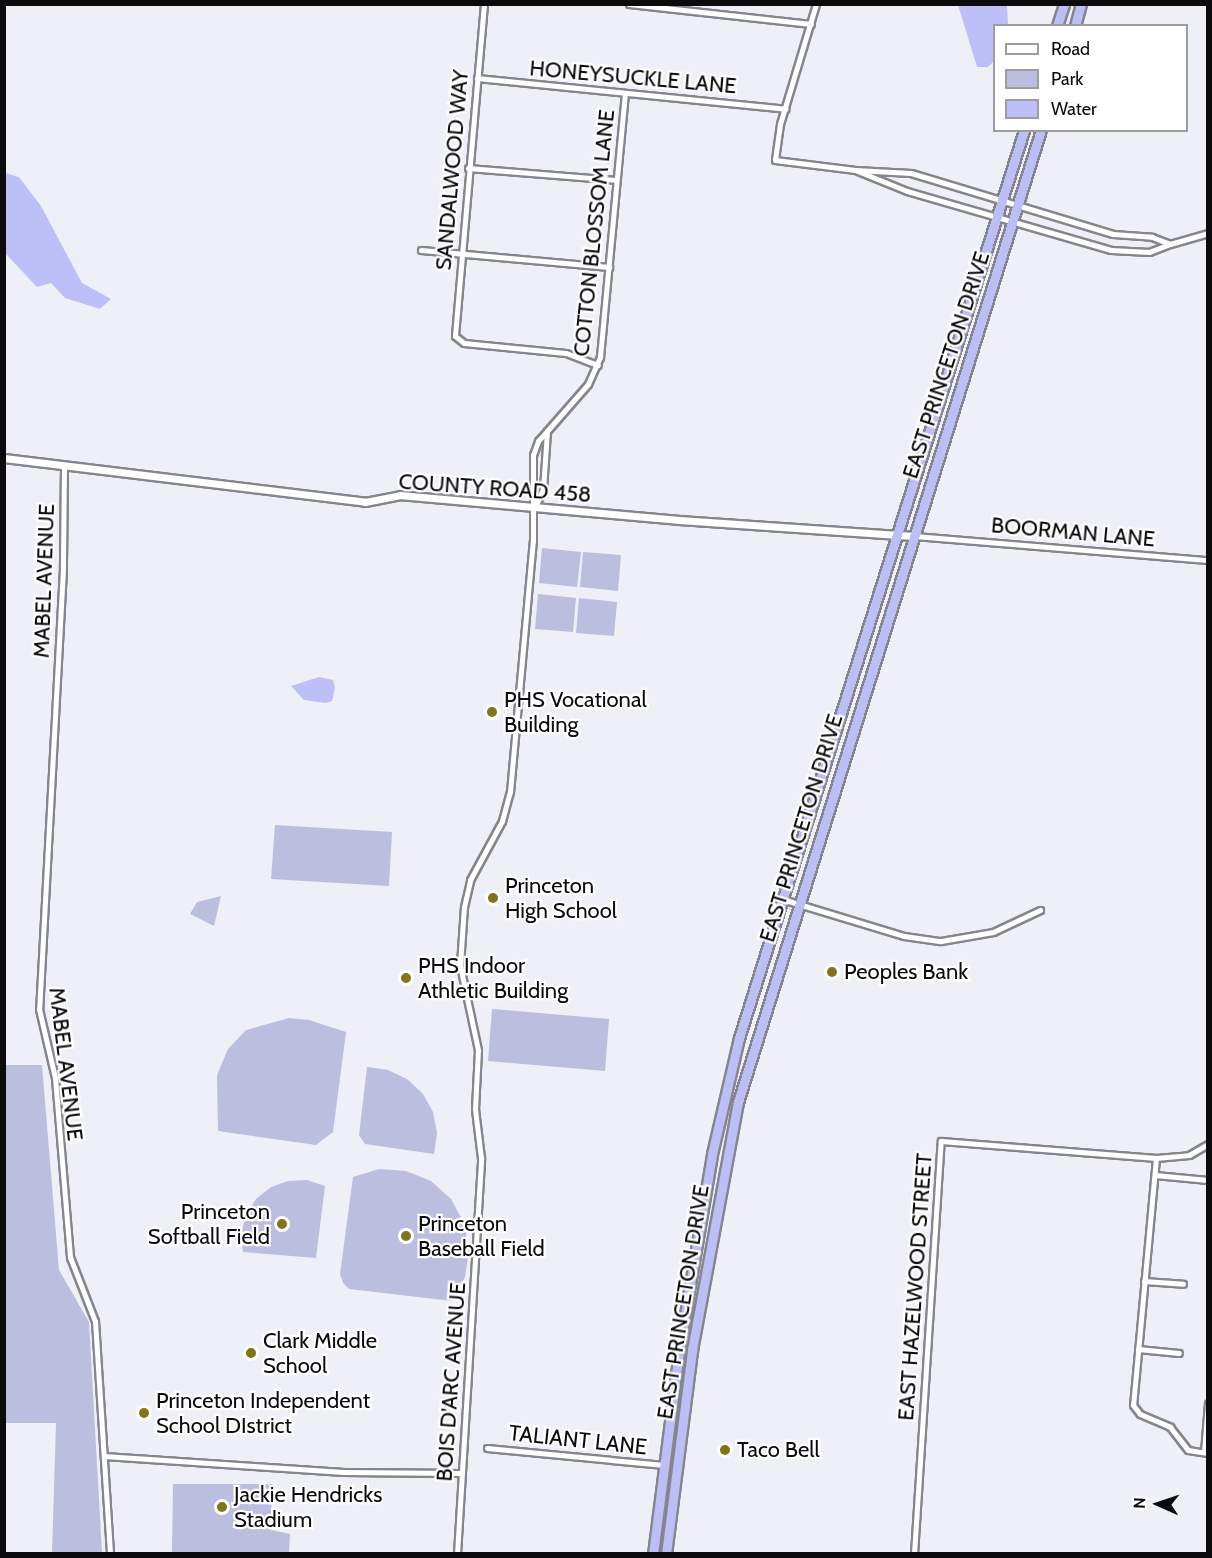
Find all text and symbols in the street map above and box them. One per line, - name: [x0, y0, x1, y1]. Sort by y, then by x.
- legend: [993, 24, 1188, 132]
- text: Road: [1051, 38, 1090, 60]
- street label: HONEYSUCKLE LANE: [528, 55, 738, 99]
- text: Park: [1051, 68, 1083, 90]
- street label: SANDALWOOD WAY: [430, 69, 474, 271]
- text: Water: [1051, 98, 1097, 120]
- street label: COTTON BLOSSOM LANE: [568, 108, 620, 358]
- street label: EAST PRINCETON DRIVE: [897, 248, 995, 482]
- street label: COUNTY ROAD 458: [398, 468, 592, 508]
- street label: MABEL AVENUE: [28, 503, 60, 659]
- street label: BOORMAN LANE: [990, 512, 1156, 552]
- place label: PHS Vocational Building: [504, 686, 647, 738]
- marker: PHS Vocational Building: [485, 705, 499, 719]
- street label: EAST PRINCETON DRIVE: [754, 711, 848, 945]
- place label: Princeton High School: [505, 872, 617, 924]
- marker: Princeton High School: [486, 891, 500, 905]
- place label: PHS Indoor Athletic Building: [418, 952, 568, 1004]
- place label: Peoples Bank: [844, 959, 968, 985]
- marker: Peoples Bank: [825, 965, 839, 979]
- marker: PHS Indoor Athletic Building: [399, 971, 413, 985]
- street label: MABEL AVENUE: [43, 986, 89, 1142]
- street label: EAST HAZELWOOD STREET: [892, 1152, 938, 1422]
- street label: EAST PRINCETON DRIVE: [651, 1183, 715, 1421]
- place label: Princeton Softball Field: [148, 1198, 270, 1250]
- place label: Princeton Baseball Field: [418, 1210, 545, 1262]
- marker: Princeton Softball Field: [275, 1217, 289, 1231]
- marker: Princeton Baseball Field: [399, 1229, 413, 1243]
- street label: BOIS D'ARC AVENUE: [431, 1282, 471, 1482]
- place label: Clark Middle School: [263, 1327, 377, 1378]
- marker: Clark Middle School: [244, 1346, 258, 1360]
- place label: Princeton Independent School DIstrict: [156, 1387, 370, 1438]
- marker: Princeton Independent School DIstrict: [137, 1406, 151, 1420]
- street label: TALIANT LANE: [508, 1420, 648, 1460]
- place label: Taco Bell: [737, 1437, 820, 1463]
- marker: Taco Bell: [718, 1443, 732, 1457]
- north arrow: [1128, 1474, 1188, 1534]
- place label: Jackie Hendricks Stadium: [234, 1481, 382, 1532]
- text: N: [1130, 1497, 1149, 1509]
- marker: Jackie Hendricks Stadium: [215, 1500, 229, 1514]

